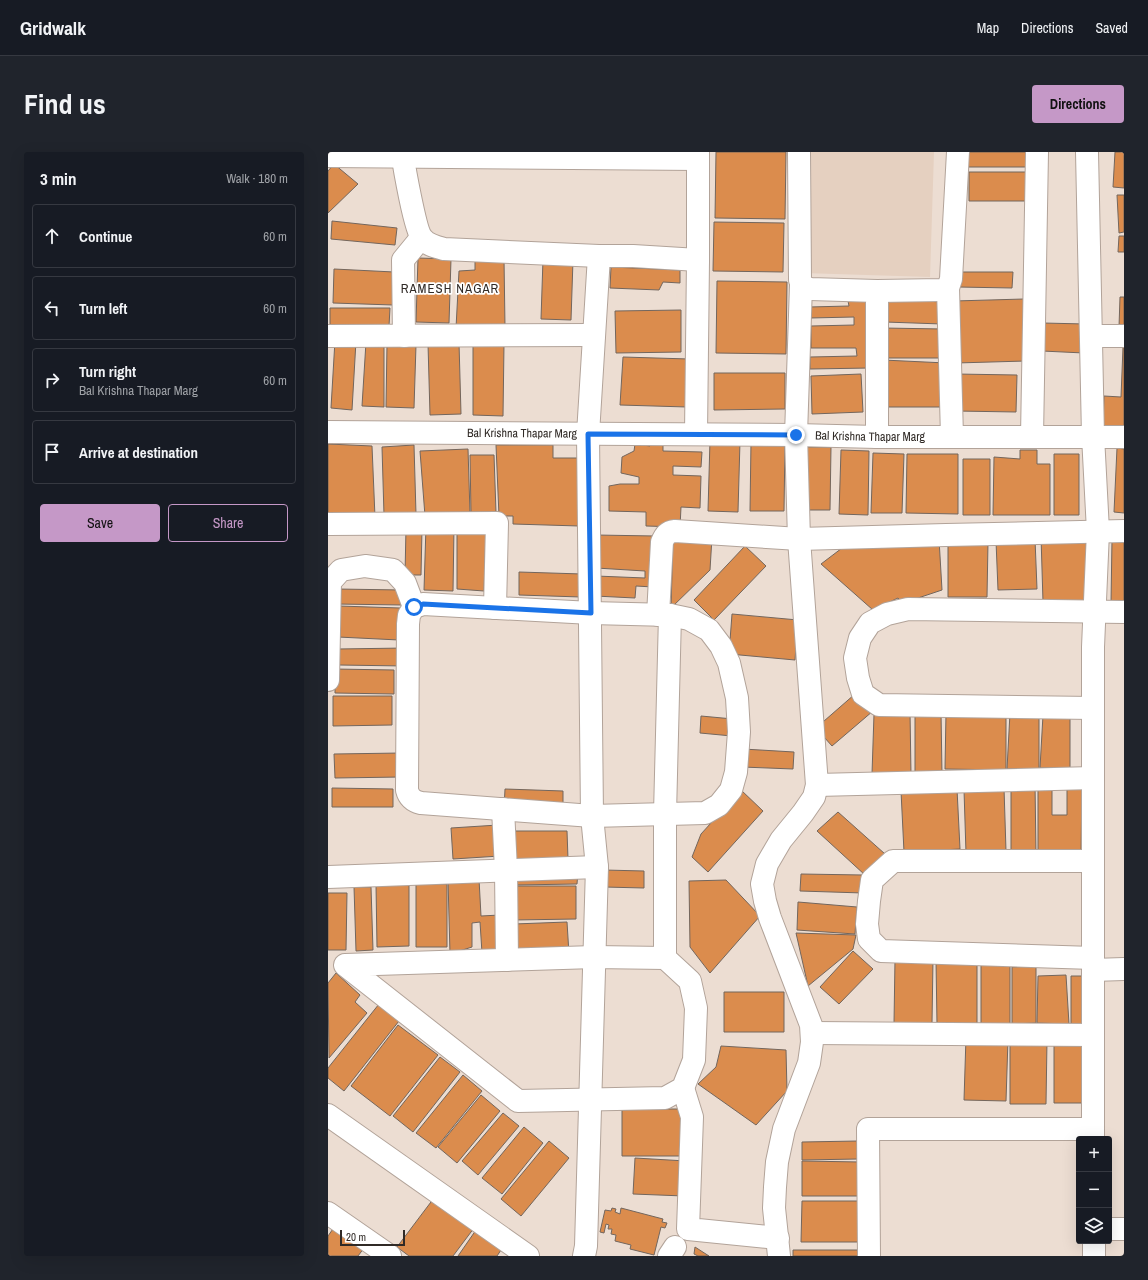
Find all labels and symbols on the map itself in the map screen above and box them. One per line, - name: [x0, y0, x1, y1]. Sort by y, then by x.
- district label: RAMESH NAGAR: [401, 280, 499, 297]
- street label: Bal Krishna Thapar Marg: [467, 425, 578, 442]
- route end: [787, 426, 805, 444]
- street label: Bal Krishna Thapar Marg: [815, 427, 925, 445]
- route start: [405, 598, 423, 616]
- scale bar: [340, 1228, 405, 1247]

